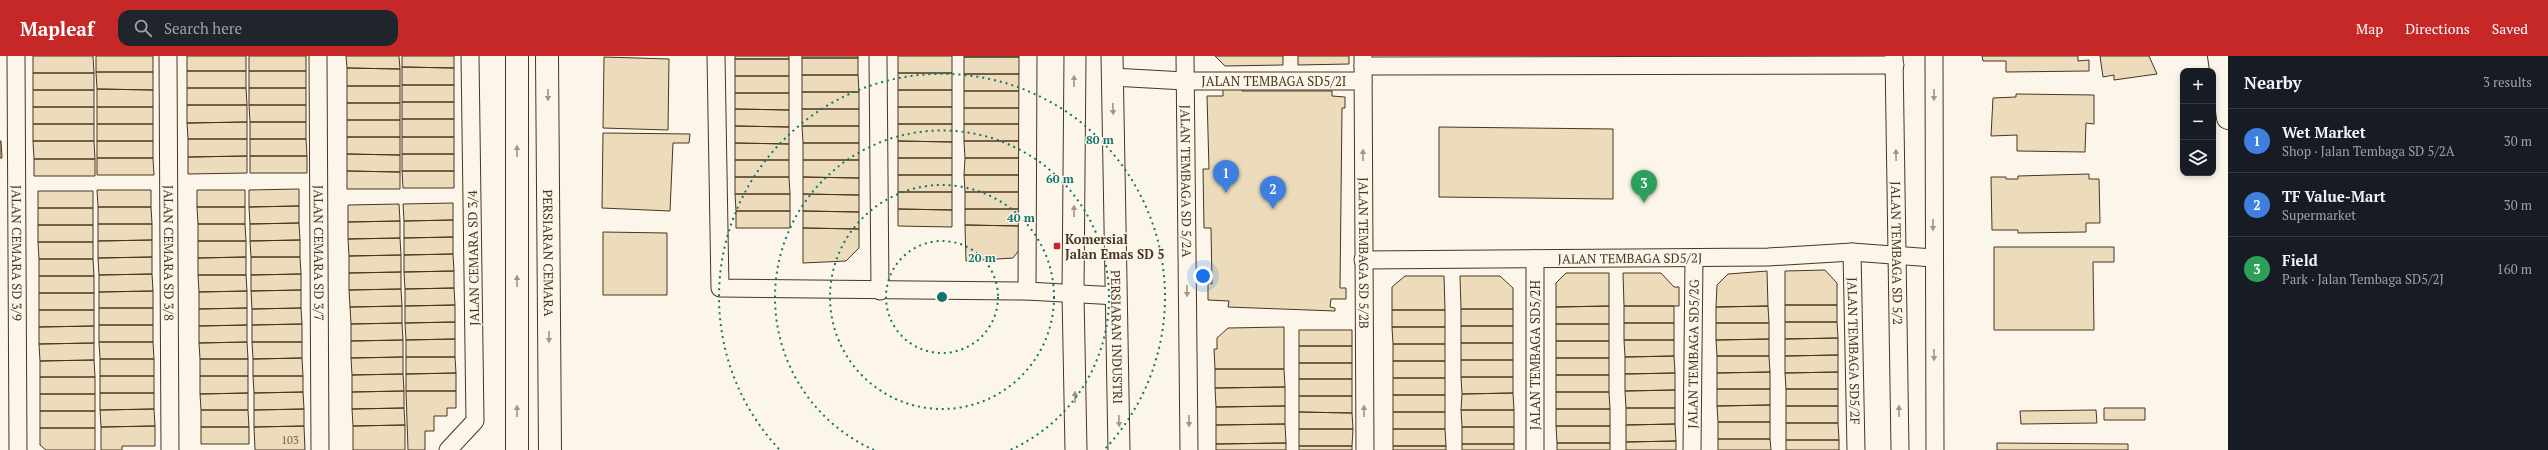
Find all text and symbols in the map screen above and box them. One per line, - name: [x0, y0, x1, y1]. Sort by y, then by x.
- search box: [118, 10, 398, 46]
- text: Mapleaf: [20, 16, 94, 41]
- icon: search: [132, 17, 154, 39]
- text: Search here: [164, 18, 242, 38]
- text: Map: [2356, 19, 2383, 38]
- text: Directions: [2405, 19, 2470, 38]
- text: Saved: [2492, 19, 2528, 38]
- map controls: [2180, 68, 2216, 176]
- button: +: [2180, 68, 2216, 104]
- text: Nearby: [2244, 71, 2302, 94]
- street label: JALAN TEMBAGA SD5/2I: [1201, 72, 1346, 90]
- text: 3 results: [2483, 73, 2532, 91]
- one-way arrow: [1071, 74, 1077, 87]
- one-way arrow: [545, 89, 551, 102]
- one-way arrow: [1931, 89, 1937, 102]
- one-way arrow: [1109, 103, 1116, 115]
- button: −: [2180, 104, 2216, 140]
- street label: JALAN TEMBAGA SD 5/2A: [1176, 105, 1196, 257]
- text: Wet Market: [2282, 122, 2366, 142]
- text: 80 m: [1086, 132, 1114, 147]
- text: 1: [2253, 132, 2261, 150]
- text: 30 m: [2504, 132, 2532, 150]
- button: layers: [2180, 140, 2216, 176]
- text: Shop · Jalan Tembaga SD 5/2A: [2282, 142, 2455, 160]
- one-way arrow: [514, 144, 520, 157]
- one-way arrow: [1360, 148, 1366, 161]
- one-way arrow: [1893, 148, 1899, 161]
- pin: 1: [1213, 160, 1239, 193]
- pin: 3: [1631, 170, 1657, 203]
- text: 60 m: [1046, 171, 1074, 186]
- pin: 2: [1260, 176, 1286, 209]
- street label: JALAN TEMBAGA SD 5/2B: [1355, 177, 1373, 329]
- street label: JALAN TEMBAGA SD 5/2: [1887, 181, 1907, 325]
- street label: JALAN CEMARA SD 3/9: [8, 185, 26, 321]
- street label: JALAN CEMARA SD 3/8: [160, 185, 178, 321]
- street label: JALAN CEMARA SD 3/7: [310, 185, 328, 321]
- text: TF Value-Mart: [2282, 186, 2386, 206]
- street label: PERSIARAN CEMARA: [539, 189, 558, 317]
- street label: JALAN CEMARA SD 3/4: [463, 190, 483, 326]
- text: 2: [2253, 196, 2261, 214]
- text: 30 m: [2504, 196, 2532, 214]
- one-way arrow: [1071, 204, 1077, 217]
- text: Supermarket: [2282, 206, 2356, 224]
- text: 40 m: [1007, 210, 1035, 225]
- one-way arrow: [1930, 219, 1936, 232]
- place label: Komersial Jalan Emas SD 5: [1065, 230, 1165, 263]
- marker: Komersial Jalan Emas SD 5: [1052, 241, 1062, 251]
- street label: JALAN TEMBAGA SD5/2J: [1557, 248, 1703, 268]
- text: 20 m: [968, 250, 996, 265]
- text: Field: [2282, 250, 2318, 270]
- text: 3: [2253, 260, 2261, 278]
- text: 160 m: [2497, 260, 2532, 278]
- your location: [1193, 266, 1213, 286]
- street label: PERSIARAN INDUSTRI: [1107, 270, 1127, 404]
- text: Park · Jalan Tembaga SD5/2J: [2282, 270, 2444, 288]
- one-way arrow: [514, 274, 520, 287]
- street label: JALAN TEMBAGA SD5/2F: [1844, 277, 1864, 425]
- street label: JALAN TEMBAGA SD5/2G: [1683, 279, 1703, 429]
- street label: JALAN TEMBAGA SD5/2H: [1526, 280, 1544, 430]
- one-way arrow: [1184, 285, 1191, 297]
- centre of rings: [935, 290, 949, 304]
- one-way arrow: [546, 331, 552, 344]
- one-way arrow: [1931, 349, 1937, 362]
- one-way arrow: [1072, 390, 1078, 403]
- one-way arrow: [514, 404, 520, 417]
- one-way arrow: [1361, 404, 1367, 417]
- one-way arrow: [1896, 404, 1902, 417]
- one-way arrow: [1116, 415, 1122, 428]
- one-way arrow: [1186, 415, 1192, 428]
- house number: 103: [281, 433, 299, 447]

